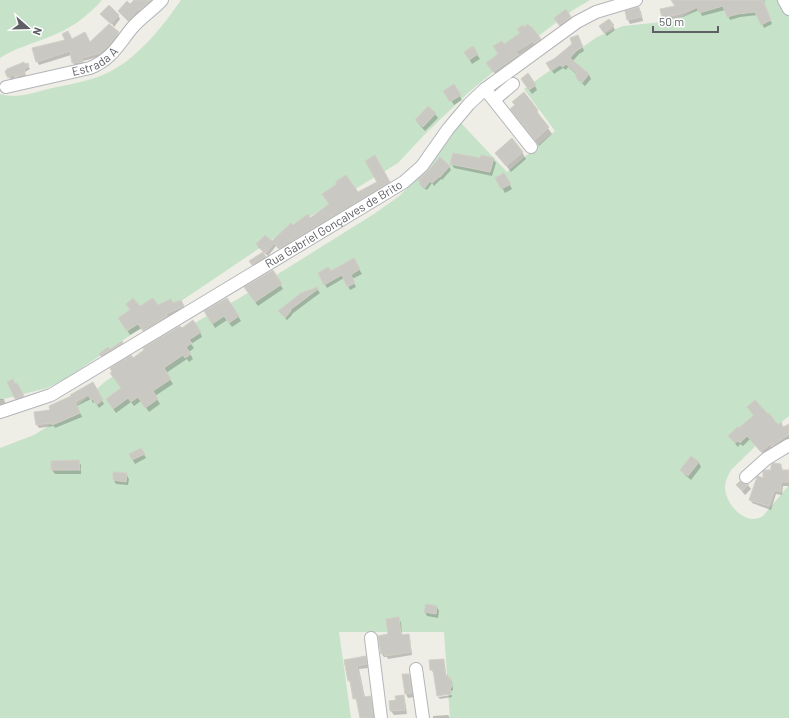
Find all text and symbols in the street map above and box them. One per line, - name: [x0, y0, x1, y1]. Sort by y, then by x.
- north arrow: [8, 8, 48, 48]
- scale bar: [653, 8, 718, 34]
- text: 50 m: [659, 14, 684, 28]
- text: N: [31, 26, 45, 37]
- street label: Estrada A: [70, 44, 120, 78]
- street label: Rua Gabriel Gonçalves de Brito: [262, 177, 404, 270]

